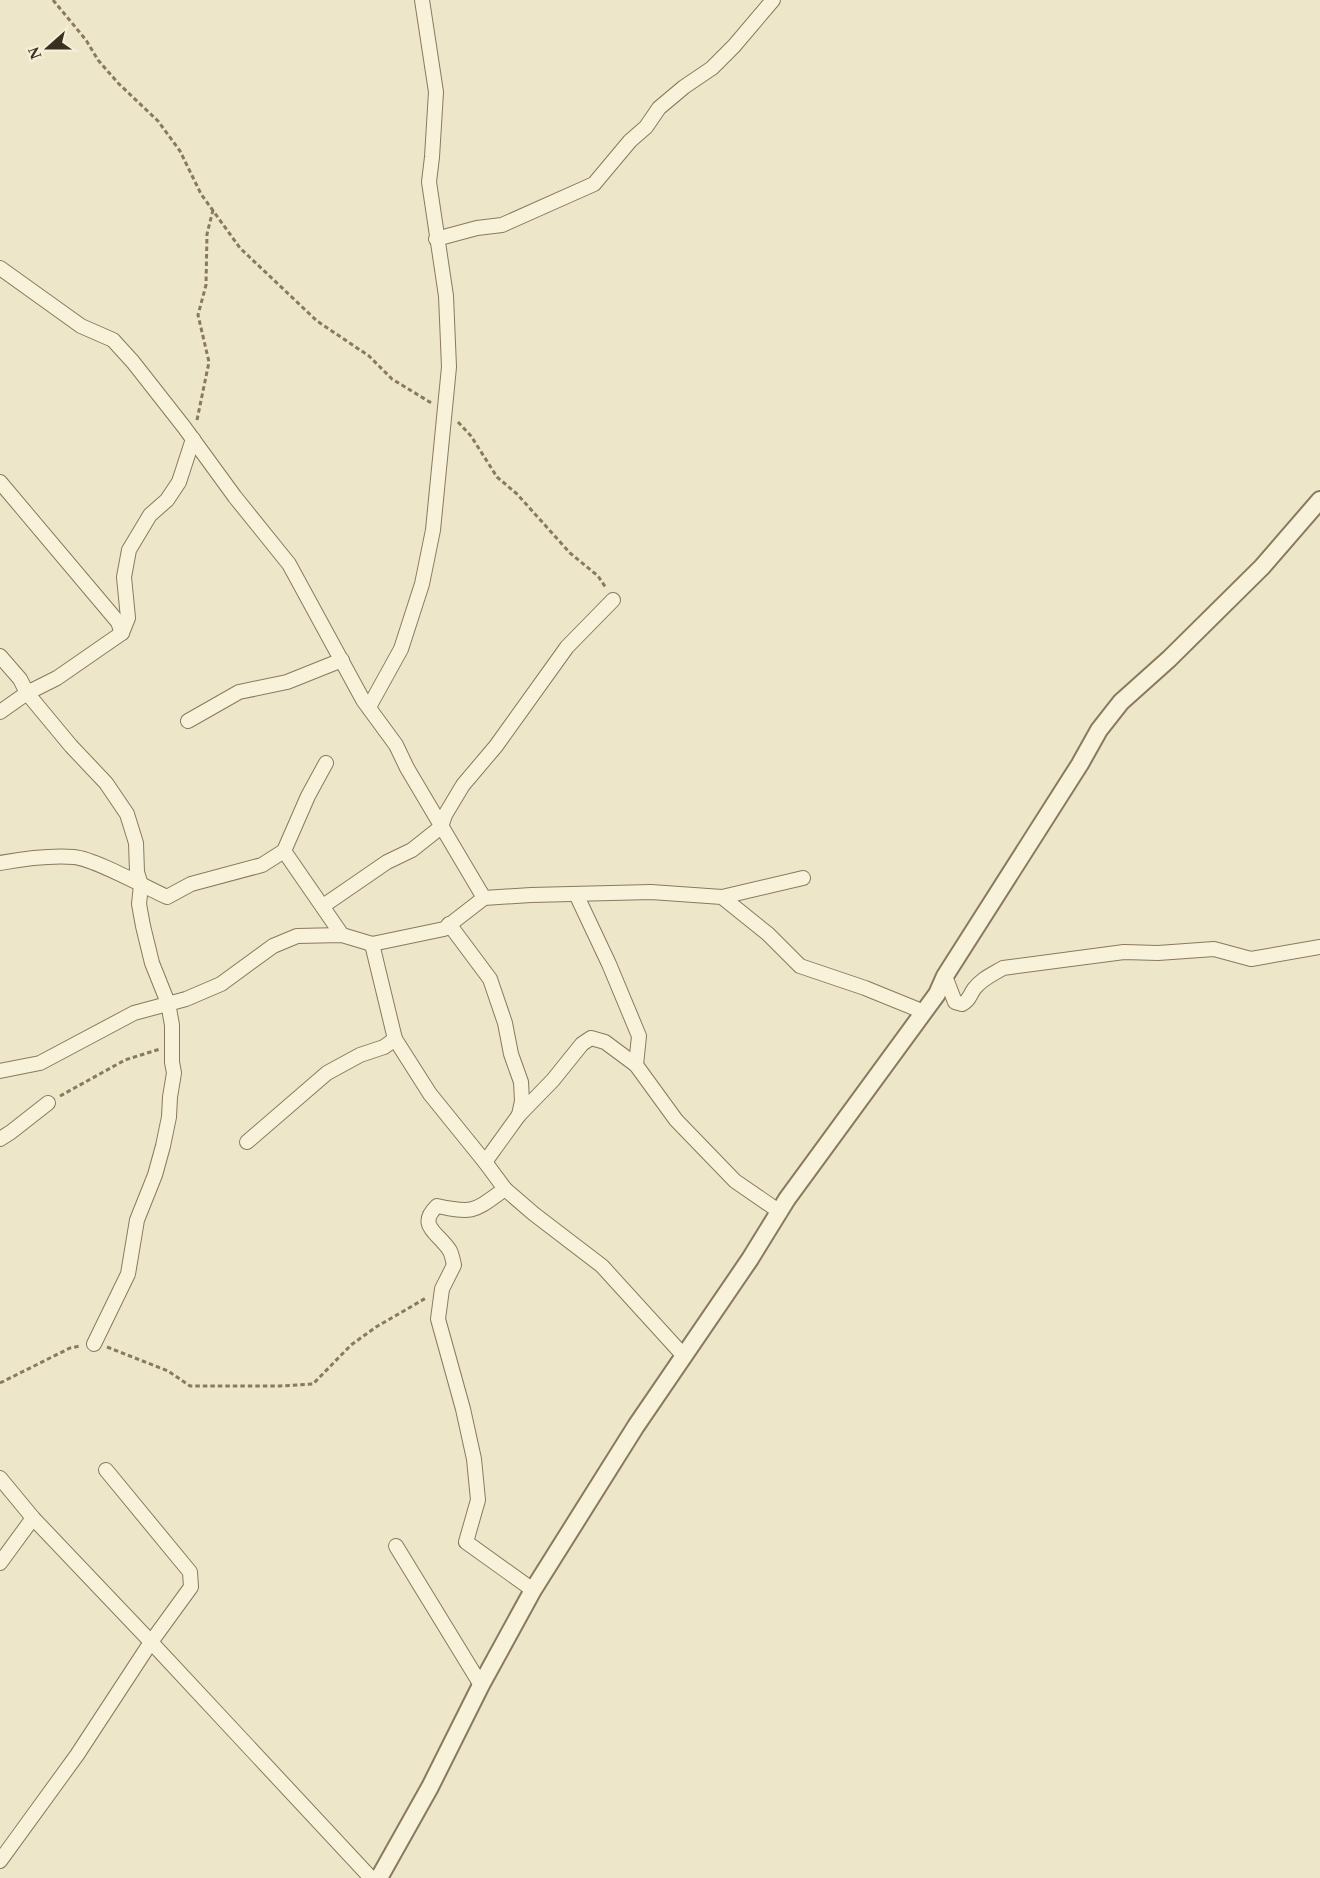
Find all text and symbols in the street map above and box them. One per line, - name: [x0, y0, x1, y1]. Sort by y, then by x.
- north arrow: [18, 18, 78, 78]
- text: N: [24, 44, 44, 62]

